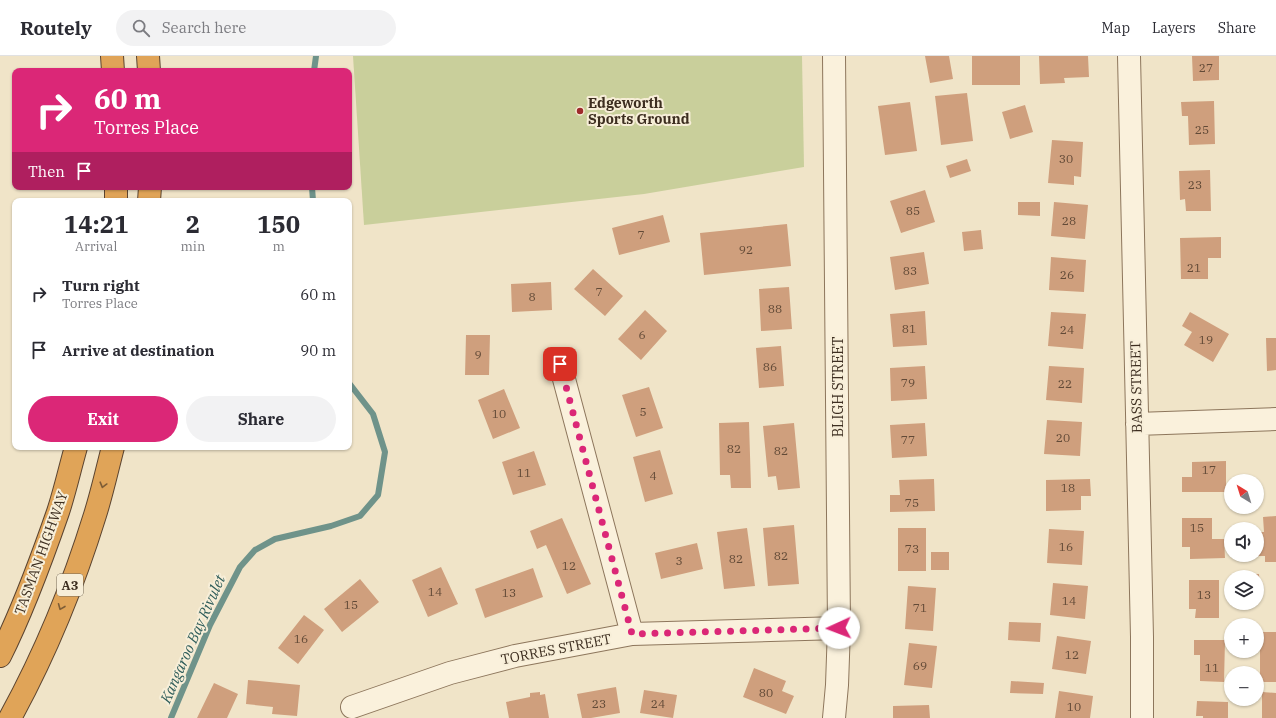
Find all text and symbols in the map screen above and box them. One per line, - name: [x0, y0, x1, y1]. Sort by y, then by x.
- search box: [116, 10, 396, 46]
- text: Routely: [20, 16, 92, 40]
- icon: search: [130, 17, 152, 39]
- text: Search here: [162, 18, 246, 37]
- text: Map: [1102, 19, 1130, 37]
- text: Layers: [1152, 19, 1196, 37]
- text: Share: [1218, 19, 1256, 37]
- house number: 27: [1199, 60, 1213, 75]
- text: 60 m: [94, 80, 161, 117]
- icon: right: [28, 84, 80, 136]
- place label: Edgeworth Sports Ground: [588, 94, 690, 128]
- marker: Edgeworth Sports Ground: [575, 106, 585, 116]
- text: Torres Place: [94, 116, 199, 139]
- house number: 25: [1195, 122, 1209, 137]
- house number: 30: [1059, 151, 1073, 166]
- icon: arrive: [73, 160, 95, 182]
- text: Then: [28, 162, 65, 181]
- house number: 23: [1188, 177, 1202, 192]
- house number: 85: [906, 203, 920, 218]
- text: 14:21: [64, 208, 129, 240]
- text: 2: [186, 208, 200, 240]
- text: 150: [257, 208, 300, 240]
- house number: 28: [1062, 213, 1076, 228]
- house number: 7: [637, 227, 645, 242]
- text: Arrival: [75, 238, 117, 255]
- text: min: [180, 238, 205, 255]
- text: m: [272, 238, 285, 255]
- house number: 92: [739, 242, 753, 257]
- house number: 21: [1187, 260, 1201, 275]
- house number: 83: [903, 263, 917, 278]
- house number: 26: [1060, 267, 1074, 282]
- text: Turn right: [62, 276, 140, 295]
- icon: right: [28, 283, 50, 305]
- house number: 7: [595, 284, 603, 299]
- text: 60 m: [300, 285, 336, 304]
- house number: 8: [528, 289, 536, 304]
- text: Torres Place: [62, 295, 138, 312]
- house number: 88: [768, 301, 782, 316]
- house number: 81: [902, 321, 916, 336]
- house number: 24: [1060, 322, 1074, 337]
- house number: 6: [638, 327, 646, 342]
- house number: 19: [1199, 332, 1213, 347]
- street label: BLIGH STREET: [829, 337, 847, 437]
- icon: arrive: [28, 339, 50, 361]
- text: Arrive at destination: [62, 341, 214, 360]
- text: 90 m: [300, 341, 336, 360]
- street label: BASS STREET: [1126, 341, 1146, 433]
- house number: 9: [474, 347, 482, 362]
- pin: [543, 347, 577, 381]
- icon: arrive: [549, 353, 571, 375]
- house number: 86: [763, 359, 777, 374]
- house number: 79: [901, 375, 915, 390]
- house number: 22: [1058, 376, 1072, 391]
- button: Exit: [28, 396, 178, 442]
- button: Share: [186, 396, 336, 442]
- house number: 5: [639, 404, 647, 419]
- house number: 10: [492, 406, 506, 421]
- house number: 20: [1056, 430, 1070, 445]
- house number: 77: [901, 432, 915, 447]
- house number: 82: [727, 441, 741, 456]
- house number: 82: [774, 443, 788, 458]
- house number: 17: [1202, 462, 1216, 477]
- house number: 11: [517, 465, 531, 480]
- house number: 4: [649, 468, 657, 483]
- north arrow: [1224, 474, 1264, 514]
- map controls: [1224, 474, 1264, 706]
- house number: 18: [1061, 480, 1075, 495]
- one-way arrow: [99, 481, 108, 488]
- street label: TASMAN HIGHWAY: [10, 489, 72, 617]
- house number: 75: [905, 495, 919, 510]
- house number: 15: [1190, 520, 1204, 535]
- button: sound: [1224, 522, 1264, 562]
- house number: 16: [1059, 539, 1073, 554]
- house number: 73: [905, 541, 919, 556]
- house number: 82: [774, 548, 788, 563]
- house number: 82: [729, 551, 743, 566]
- house number: 3: [675, 553, 683, 568]
- house number: 12: [562, 558, 576, 573]
- button: layers: [1224, 570, 1264, 610]
- water label: Kangaroo Bay Rivulet: [155, 571, 230, 707]
- road number: A3: [57, 574, 83, 596]
- house number: 14: [428, 584, 442, 599]
- house number: 13: [502, 585, 516, 600]
- house number: 13: [1197, 587, 1211, 602]
- house number: 14: [1062, 593, 1076, 608]
- house number: 15: [344, 597, 358, 612]
- house number: 71: [913, 600, 927, 615]
- one-way arrow: [57, 604, 65, 611]
- position arrow: [818, 607, 860, 649]
- button: +: [1224, 618, 1264, 658]
- street label: TORRES STREET: [499, 629, 613, 669]
- house number: 16: [294, 631, 308, 646]
- house number: 12: [1065, 647, 1079, 662]
- house number: 69: [913, 658, 927, 673]
- house number: 11: [1205, 660, 1219, 675]
- button: −: [1224, 666, 1264, 706]
- house number: 80: [759, 685, 773, 700]
- house number: 23: [592, 696, 606, 711]
- house number: 24: [651, 696, 665, 711]
- house number: 10: [1067, 699, 1081, 714]

